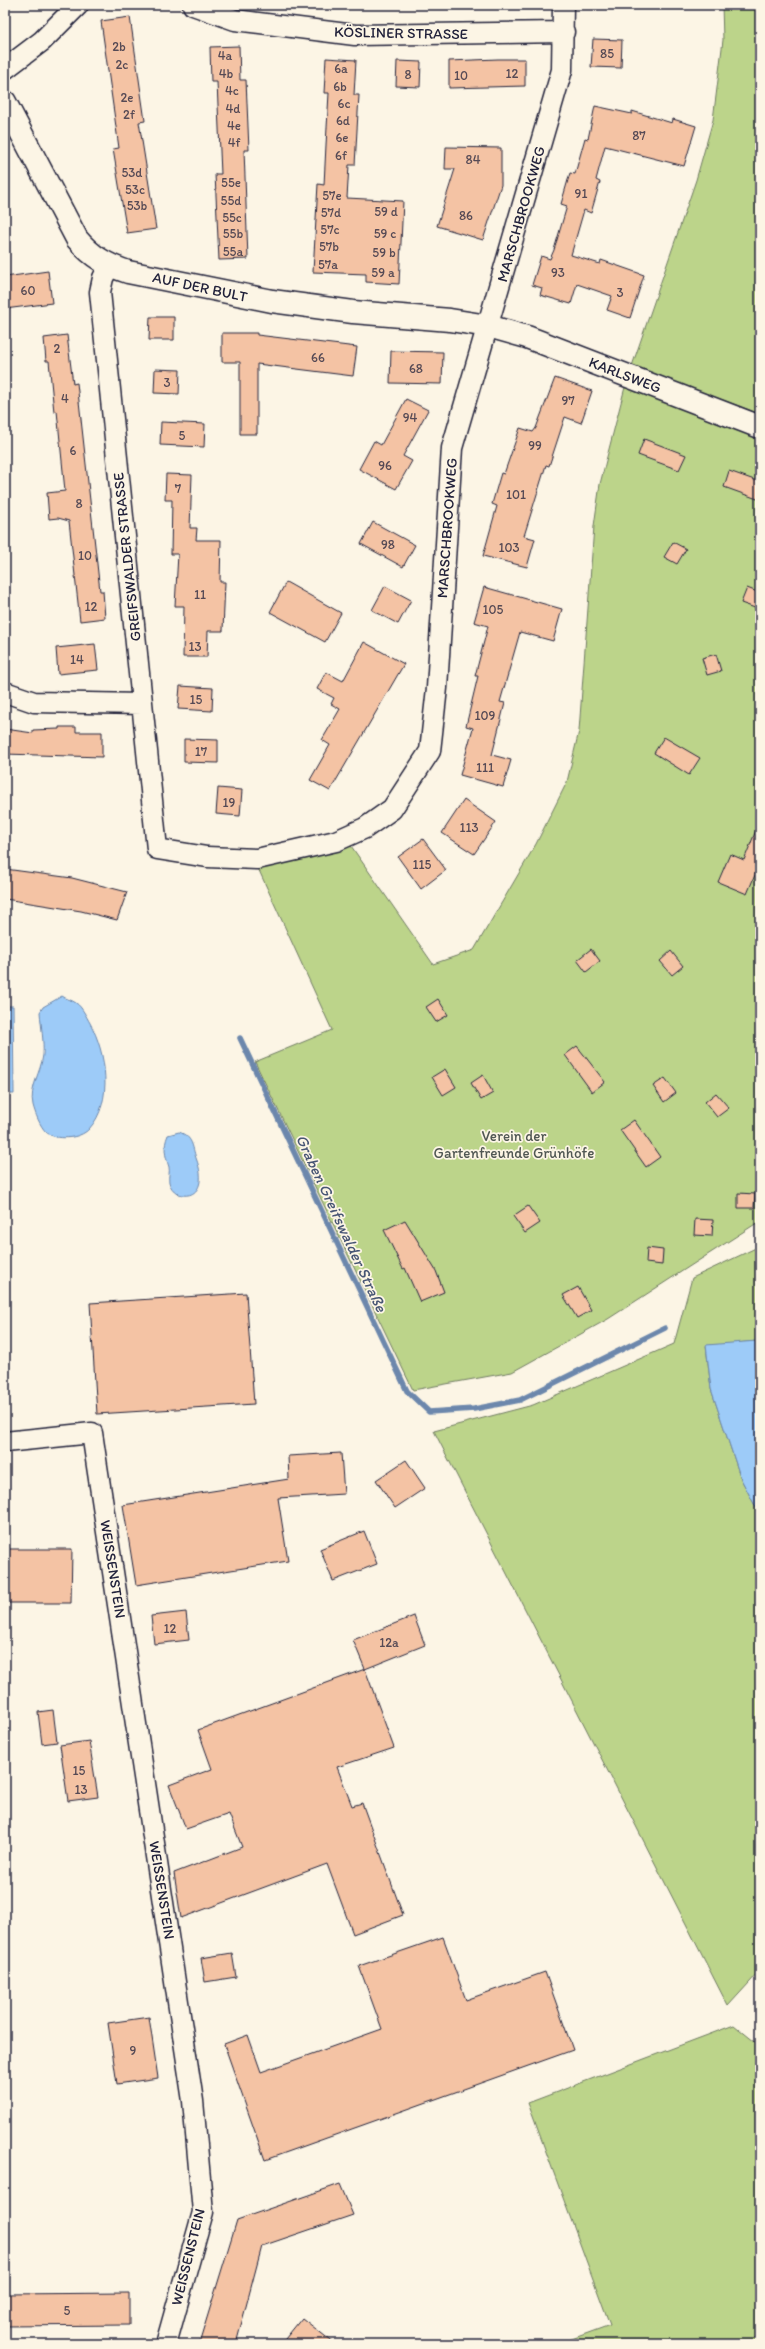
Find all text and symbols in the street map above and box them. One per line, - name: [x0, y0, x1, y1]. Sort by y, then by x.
- street label: KÖSLINER STRASSE: [334, 23, 468, 43]
- house number: 2b: [112, 39, 126, 54]
- house number: 85: [600, 46, 614, 61]
- house number: 4a: [218, 48, 233, 63]
- house number: 2c: [116, 57, 128, 72]
- house number: 6a: [334, 61, 348, 76]
- house number: 4b: [219, 66, 234, 81]
- house number: 12: [506, 66, 519, 81]
- house number: 8: [404, 67, 412, 82]
- house number: 10: [454, 68, 468, 83]
- house number: 6b: [333, 79, 347, 94]
- house number: 4c: [225, 83, 239, 98]
- house number: 2e: [120, 90, 134, 105]
- house number: 6c: [338, 96, 350, 111]
- house number: 4d: [226, 101, 241, 116]
- house number: 2f: [123, 107, 135, 122]
- house number: 6d: [336, 113, 350, 128]
- house number: 4e: [227, 118, 241, 133]
- house number: 87: [632, 128, 646, 143]
- house number: 6e: [335, 130, 349, 145]
- house number: 4f: [228, 135, 240, 150]
- street label: MARSCHBROOKWEG: [493, 144, 549, 284]
- house number: 6f: [335, 148, 347, 163]
- house number: 84: [466, 152, 481, 167]
- house number: 53d: [121, 165, 143, 180]
- house number: 55e: [221, 175, 241, 190]
- house number: 53c: [125, 182, 145, 197]
- house number: 91: [575, 186, 587, 201]
- house number: 57e: [322, 188, 342, 203]
- house number: 55d: [221, 193, 241, 208]
- house number: 53b: [127, 198, 148, 213]
- house number: 59 d: [374, 204, 398, 219]
- house number: 57d: [321, 205, 341, 220]
- house number: 86: [459, 208, 473, 223]
- house number: 55c: [222, 210, 242, 225]
- house number: 57c: [320, 222, 340, 237]
- house number: 55b: [223, 226, 243, 241]
- house number: 59 c: [374, 226, 396, 241]
- house number: 57b: [319, 239, 339, 254]
- house number: 55a: [223, 244, 243, 259]
- house number: 59 b: [372, 245, 396, 260]
- house number: 57a: [318, 257, 338, 272]
- house number: 59 a: [371, 265, 395, 280]
- house number: 93: [551, 265, 565, 280]
- street label: AUF DER BULT: [151, 268, 250, 306]
- house number: 60: [21, 283, 35, 298]
- house number: 3: [616, 285, 624, 300]
- house number: 2: [54, 341, 61, 356]
- house number: 66: [311, 350, 325, 365]
- street label: KARLSWEG: [586, 353, 664, 397]
- house number: 68: [409, 361, 423, 376]
- house number: 3: [163, 375, 171, 390]
- house number: 4: [61, 391, 69, 406]
- house number: 97: [561, 393, 575, 408]
- house number: 94: [403, 410, 417, 425]
- house number: 5: [179, 428, 186, 443]
- house number: 99: [528, 438, 542, 453]
- house number: 6: [70, 443, 77, 458]
- street label: MARSCHBROOKWEG: [433, 457, 461, 599]
- house number: 96: [378, 458, 392, 473]
- street label: GREIFSWALDER STRASSE: [109, 472, 145, 642]
- house number: 7: [175, 481, 182, 496]
- house number: 101: [506, 487, 526, 502]
- house number: 8: [75, 496, 83, 511]
- house number: 98: [381, 537, 395, 552]
- house number: 103: [498, 540, 520, 555]
- house number: 10: [78, 548, 92, 563]
- house number: 11: [194, 587, 206, 602]
- house number: 12: [85, 599, 98, 614]
- house number: 105: [483, 602, 504, 617]
- house number: 13: [188, 639, 202, 654]
- house number: 14: [70, 652, 84, 667]
- house number: 15: [190, 692, 203, 707]
- house number: 109: [475, 708, 496, 723]
- house number: 17: [195, 744, 208, 759]
- house number: 111: [476, 760, 494, 775]
- house number: 19: [223, 795, 236, 810]
- house number: 113: [459, 820, 479, 835]
- house number: 115: [413, 857, 432, 872]
- park label: Verein der Gartenfreunde Grünhöfe: [434, 1127, 594, 1162]
- water label: Graben Greifswalder Straße: [292, 1132, 392, 1316]
- street label: WEISSENSTEIN: [96, 1518, 130, 1620]
- house number: 12: [164, 1621, 177, 1636]
- house number: 12a: [379, 1635, 399, 1650]
- house number: 15: [73, 1763, 86, 1778]
- house number: 13: [74, 1782, 88, 1797]
- street label: WEISSENSTEIN: [145, 1839, 179, 1941]
- house number: 9: [130, 2043, 137, 2058]
- street label: WEISSENSTEIN: [167, 2207, 209, 2307]
- house number: 5: [64, 2303, 71, 2318]

